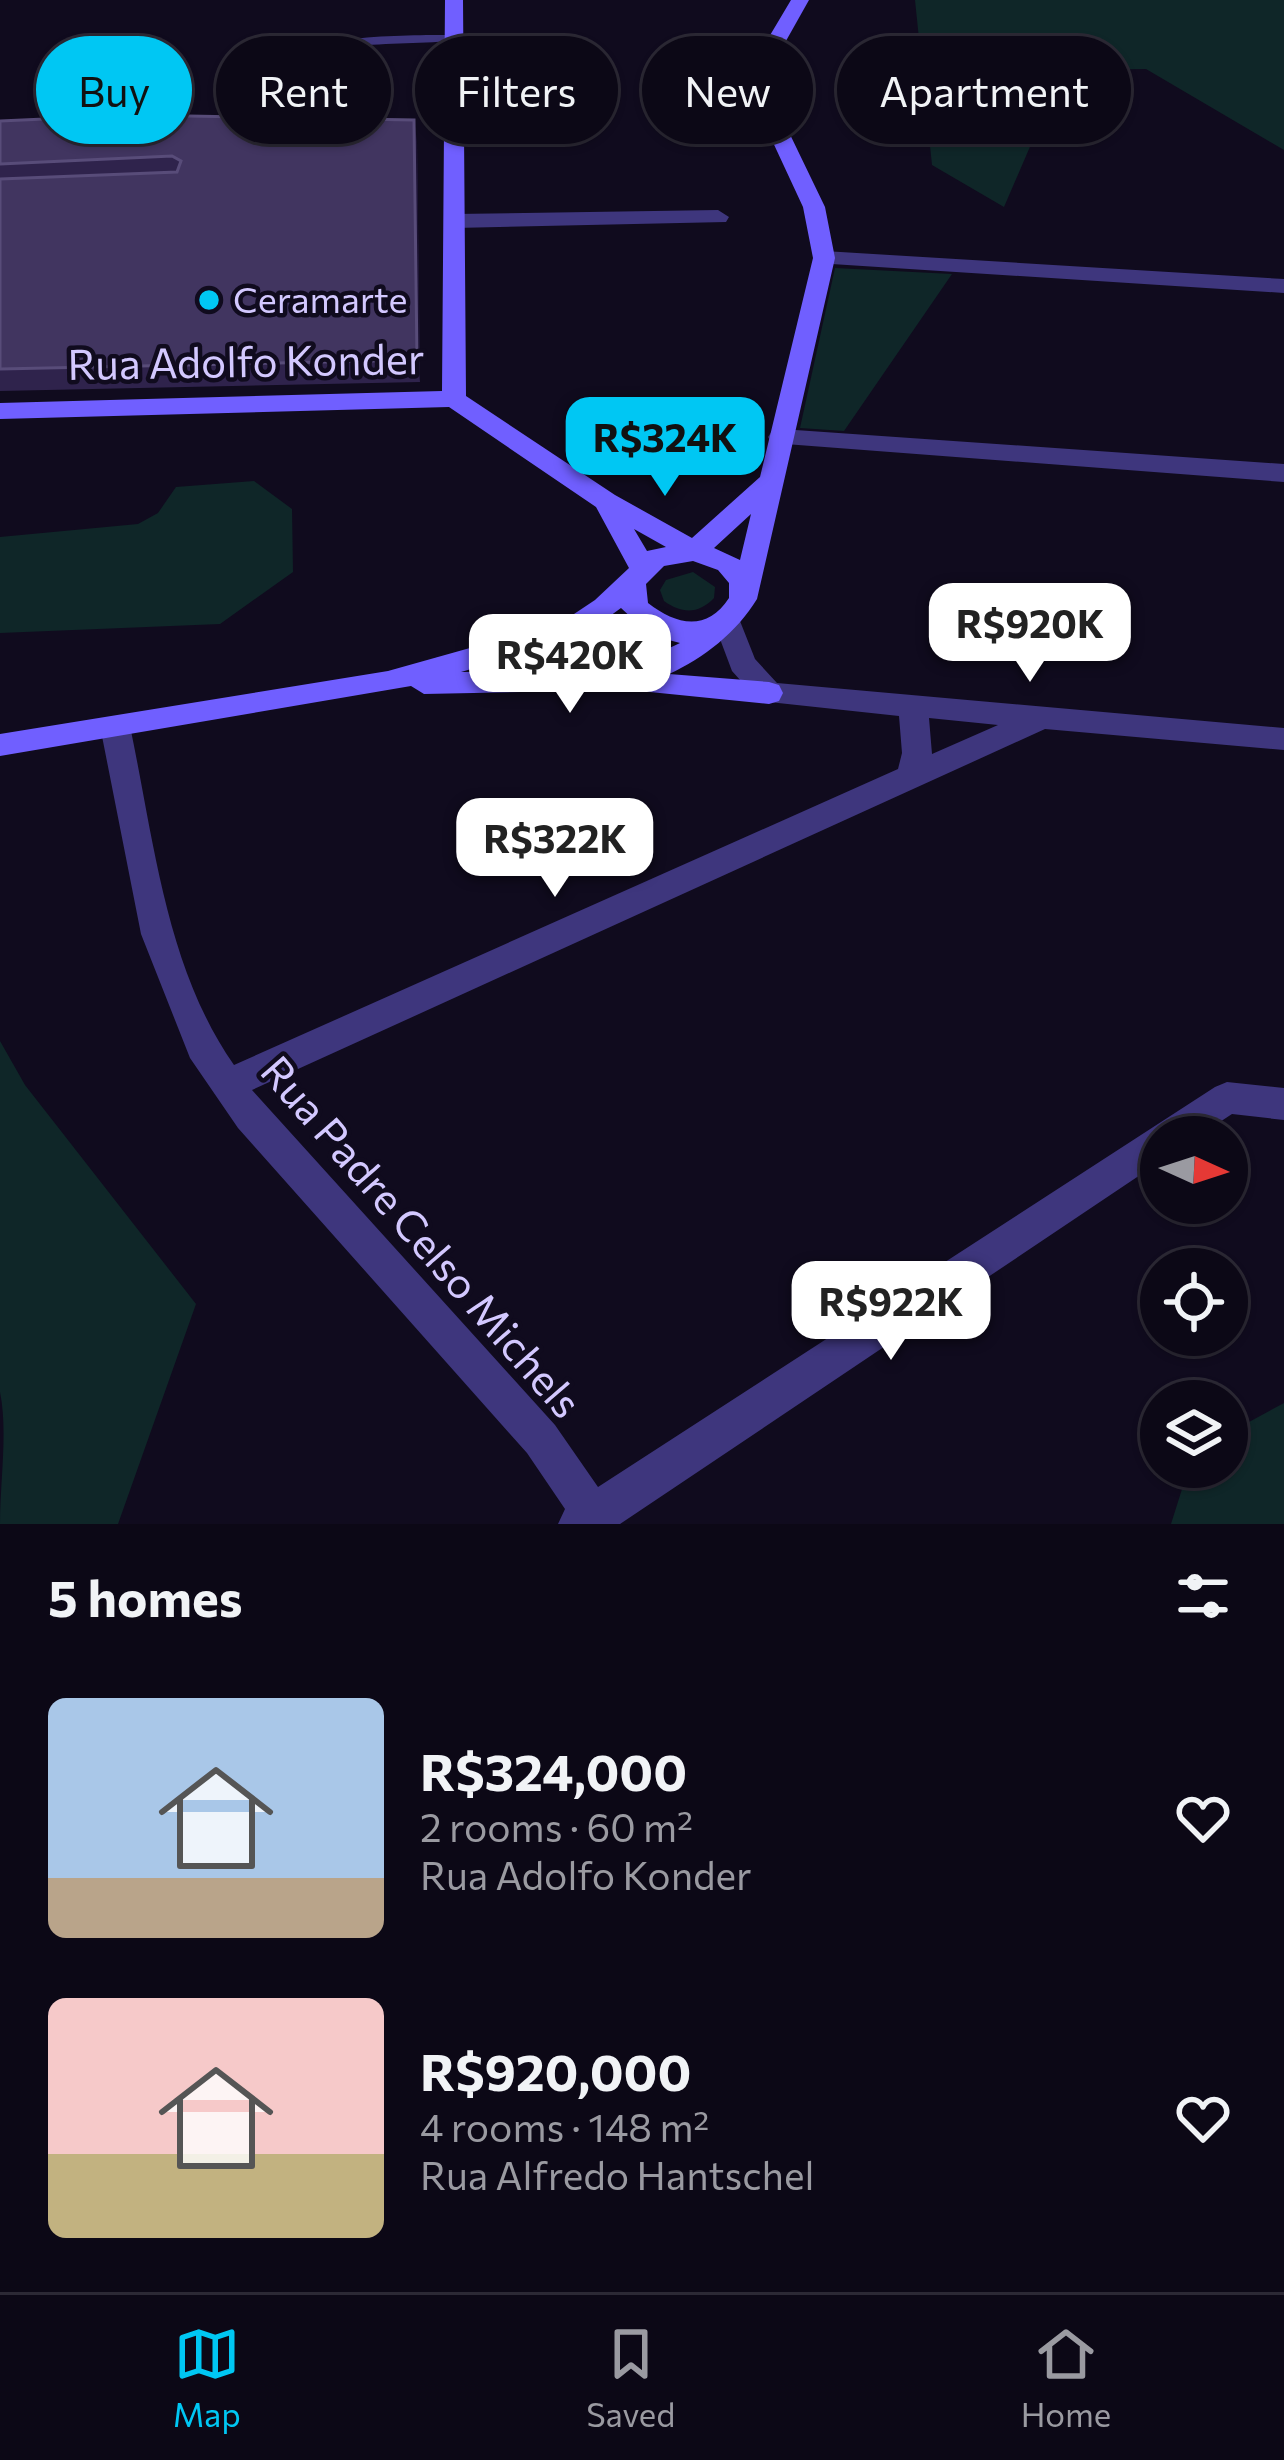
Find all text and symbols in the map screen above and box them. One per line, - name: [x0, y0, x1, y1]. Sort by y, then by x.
- chip: Buy: [36, 36, 192, 144]
- chip: Rent: [216, 36, 391, 144]
- chip: Filters: [415, 36, 618, 144]
- chip: New: [642, 36, 813, 144]
- chip: Apartment: [837, 36, 1131, 144]
- place label: Ceramarte: [233, 276, 408, 320]
- marker: Ceramarte: [196, 287, 222, 313]
- street label: Rua Adolfo Konder: [67, 331, 425, 389]
- pin: R$324K: [567, 397, 763, 499]
- text: R$324K: [593, 412, 737, 460]
- pin: R$920K: [932, 583, 1128, 685]
- text: R$920K: [956, 598, 1104, 646]
- pin: R$420K: [472, 614, 668, 716]
- text: R$420K: [496, 629, 644, 677]
- pin: R$322K: [457, 798, 653, 900]
- text: R$322K: [483, 813, 627, 861]
- street label: Rua Padre Celso Michels: [251, 1044, 594, 1427]
- north arrow: [1140, 1116, 1248, 1224]
- map controls: [1140, 1116, 1248, 1488]
- button: locate: [1140, 1248, 1248, 1356]
- pin: R$922K: [793, 1261, 989, 1363]
- text: R$922K: [819, 1276, 963, 1324]
- button: layers: [1140, 1380, 1248, 1488]
- icon: filters: [1170, 1563, 1236, 1629]
- text: 5 homes: [48, 1565, 243, 1628]
- text: R$324,000: [420, 1739, 687, 1802]
- icon: home: [144, 1746, 288, 1890]
- icon: heart: [1170, 1785, 1236, 1851]
- text: 2 rooms · 60 m²: [420, 1802, 693, 1850]
- text: Rua Adolfo Konder: [420, 1850, 752, 1898]
- text: R$920,000: [420, 2039, 691, 2102]
- icon: home: [144, 2046, 288, 2190]
- icon: heart: [1170, 2085, 1236, 2151]
- text: 4 rooms · 148 m²: [420, 2102, 709, 2150]
- text: Rua Alfredo Hantschel: [420, 2150, 814, 2198]
- tab: Map: [173, 2321, 241, 2434]
- tab: Saved: [586, 2321, 675, 2434]
- tab: Home: [1021, 2321, 1111, 2434]

